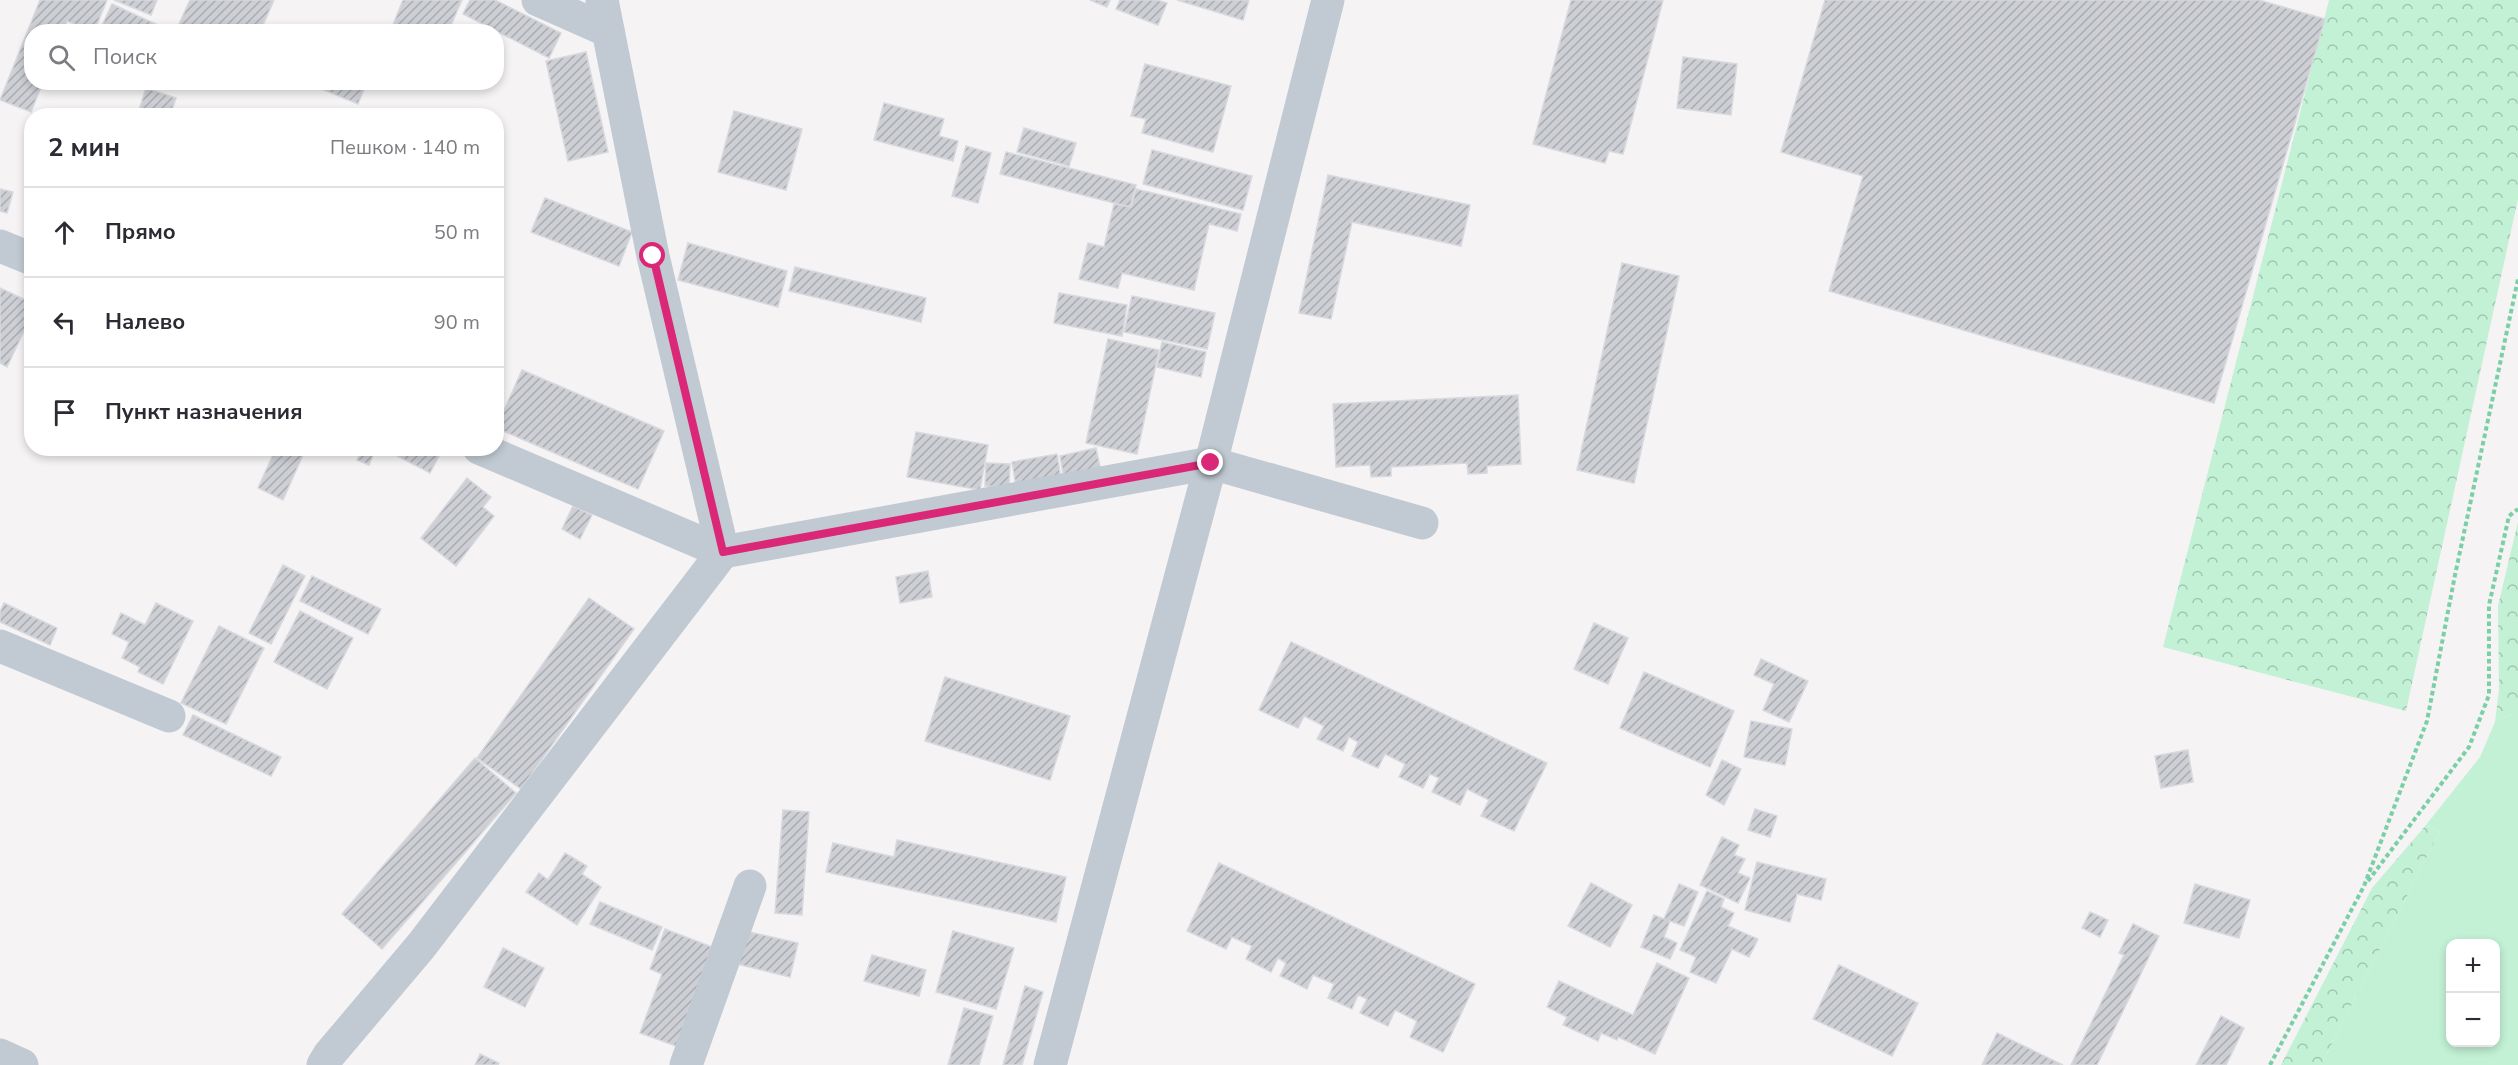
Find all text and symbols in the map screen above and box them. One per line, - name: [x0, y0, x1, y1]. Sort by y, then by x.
- search box: [24, 24, 504, 90]
- icon: search: [45, 41, 78, 74]
- text: Поиск: [93, 42, 157, 72]
- text: 2 мин: [48, 130, 120, 165]
- text: Пешком · 140 m: [330, 134, 480, 161]
- icon: ahead: [48, 216, 81, 249]
- text: Прямо: [105, 217, 176, 247]
- text: 50 m: [434, 219, 480, 246]
- route start: [639, 242, 665, 268]
- icon: left: [48, 306, 81, 339]
- text: Налево: [105, 307, 185, 337]
- text: 90 m: [434, 309, 480, 336]
- icon: arrive: [48, 396, 81, 429]
- text: Пункт назначения: [105, 397, 303, 427]
- route end: [1197, 449, 1223, 475]
- map controls: [2446, 939, 2500, 1047]
- button: +: [2446, 939, 2500, 993]
- button: −: [2446, 993, 2500, 1047]

